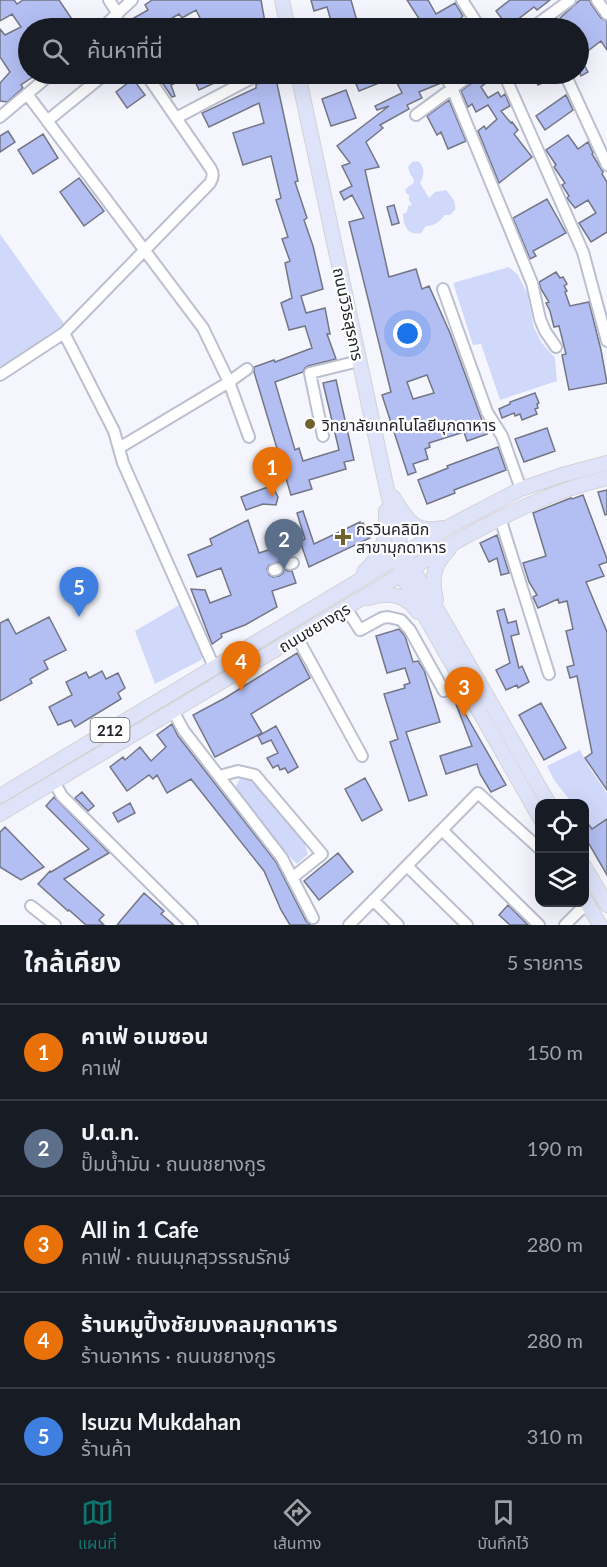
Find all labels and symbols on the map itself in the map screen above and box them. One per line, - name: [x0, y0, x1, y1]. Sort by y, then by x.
- street label: ถนนวิวิธสุรการ: [329, 266, 368, 363]
- your location: [393, 319, 422, 348]
- place label: วิทยาลัยเทคโนโลยีมุกดาหาร: [321, 415, 496, 435]
- marker: วิทยาลัยเทคโนโลยีมุกดาหาร: [303, 417, 317, 431]
- pin: 1: [252, 448, 292, 497]
- place label: กรวินคลินิก สาขามุกดาหาร: [356, 519, 447, 557]
- pin: 2: [264, 520, 304, 569]
- marker: กรวินคลินิก สาขามุกดาหาร: [334, 528, 352, 546]
- pin: 5: [60, 568, 98, 617]
- street label: ถนนชยางกูร: [275, 598, 354, 657]
- pin: 4: [222, 642, 260, 691]
- pin: 3: [444, 668, 484, 717]
- road number: 212: [90, 718, 130, 742]

